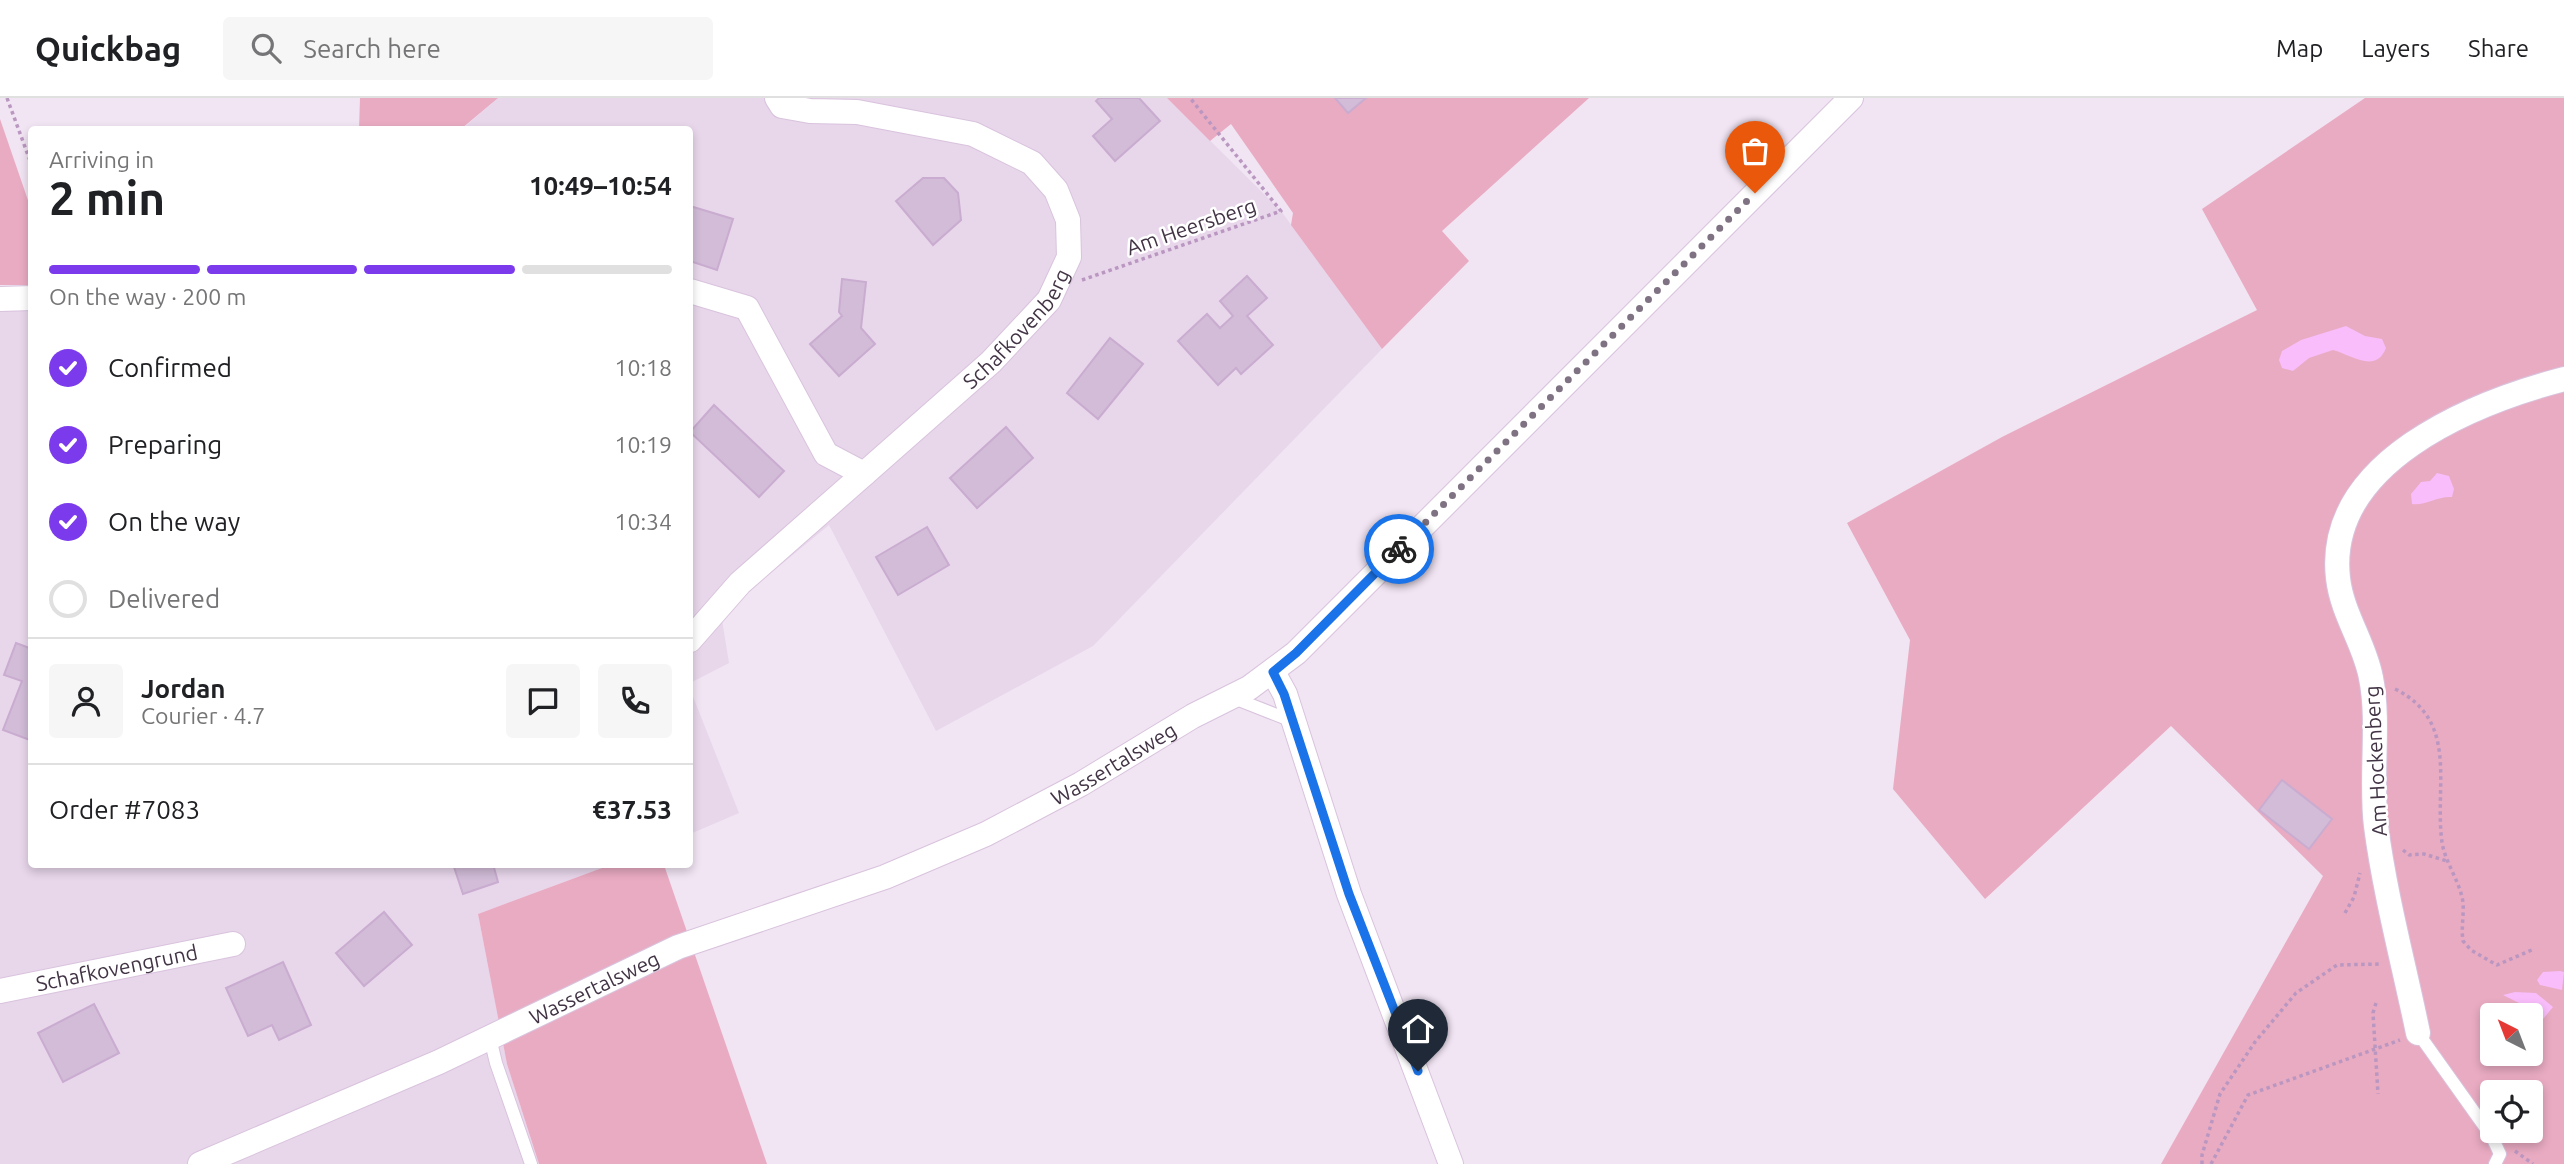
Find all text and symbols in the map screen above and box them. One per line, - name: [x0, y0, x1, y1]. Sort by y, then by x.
- search box: [223, 17, 713, 80]
- icon: search: [247, 29, 285, 67]
- text: Quickbag: [35, 30, 181, 67]
- text: Search here: [303, 34, 441, 63]
- text: Map: [2276, 35, 2323, 62]
- text: Layers: [2361, 35, 2430, 62]
- text: Share: [2468, 35, 2529, 62]
- pin: [1725, 121, 1785, 193]
- icon: bag: [1736, 132, 1774, 170]
- text: Arriving in: [49, 147, 154, 172]
- text: 10:49–10:54: [529, 171, 672, 200]
- text: 2 min: [49, 172, 165, 224]
- street label: Am Heersberg: [1123, 193, 1259, 259]
- street label: Schafkovenberg: [958, 265, 1074, 393]
- text: On the way · 200 m: [49, 284, 246, 309]
- icon: check: [49, 349, 87, 387]
- text: Confirmed: [108, 353, 232, 382]
- text: 10:18: [614, 355, 672, 380]
- icon: check: [49, 426, 87, 464]
- text: Preparing: [108, 430, 222, 459]
- text: 10:19: [614, 432, 672, 457]
- icon: check: [49, 503, 87, 541]
- text: On the way: [108, 507, 240, 536]
- text: 10:34: [614, 509, 672, 534]
- courier: [1364, 514, 1434, 584]
- icon: bike: [1380, 530, 1418, 568]
- text: Delivered: [108, 584, 220, 613]
- button: person: [49, 664, 123, 738]
- button: chat: [506, 664, 580, 738]
- button: phone: [598, 664, 672, 738]
- text: Jordan: [141, 674, 226, 703]
- street label: Am Hockenberg: [2359, 685, 2391, 837]
- text: Courier · 4.7: [141, 703, 265, 728]
- street label: Wassertalsweg: [1047, 717, 1180, 810]
- text: Order #7083: [49, 795, 200, 824]
- text: €37.53: [592, 795, 672, 824]
- street label: Schafkovengrund: [34, 939, 199, 995]
- street label: Wassertalsweg: [525, 946, 663, 1029]
- pin: [1388, 999, 1448, 1071]
- north arrow: [2480, 1003, 2543, 1066]
- map controls: [2480, 1003, 2543, 1143]
- icon: home: [1399, 1010, 1437, 1048]
- button: locate: [2480, 1080, 2543, 1143]

